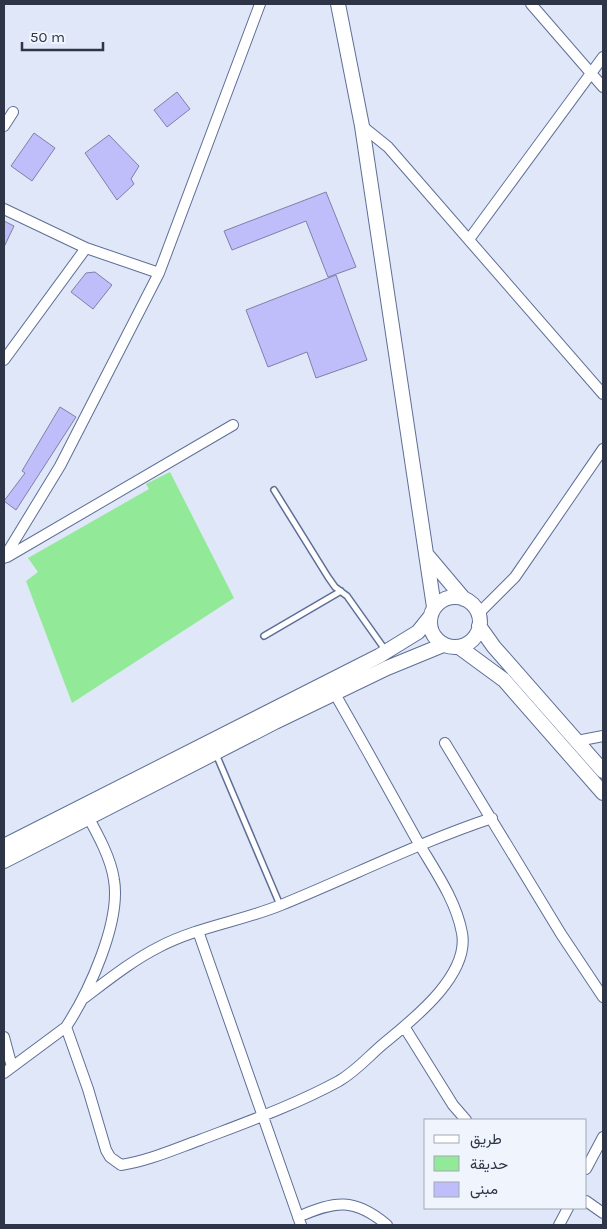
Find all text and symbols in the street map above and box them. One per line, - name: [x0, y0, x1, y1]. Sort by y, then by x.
- scale bar: [22, 20, 104, 52]
- text: 50 m: [30, 28, 65, 46]
- legend: [424, 1119, 587, 1209]
- text: طريق: [470, 1130, 502, 1149]
- text: حديقة: [470, 1155, 508, 1173]
- text: مبنى: [470, 1180, 498, 1199]

